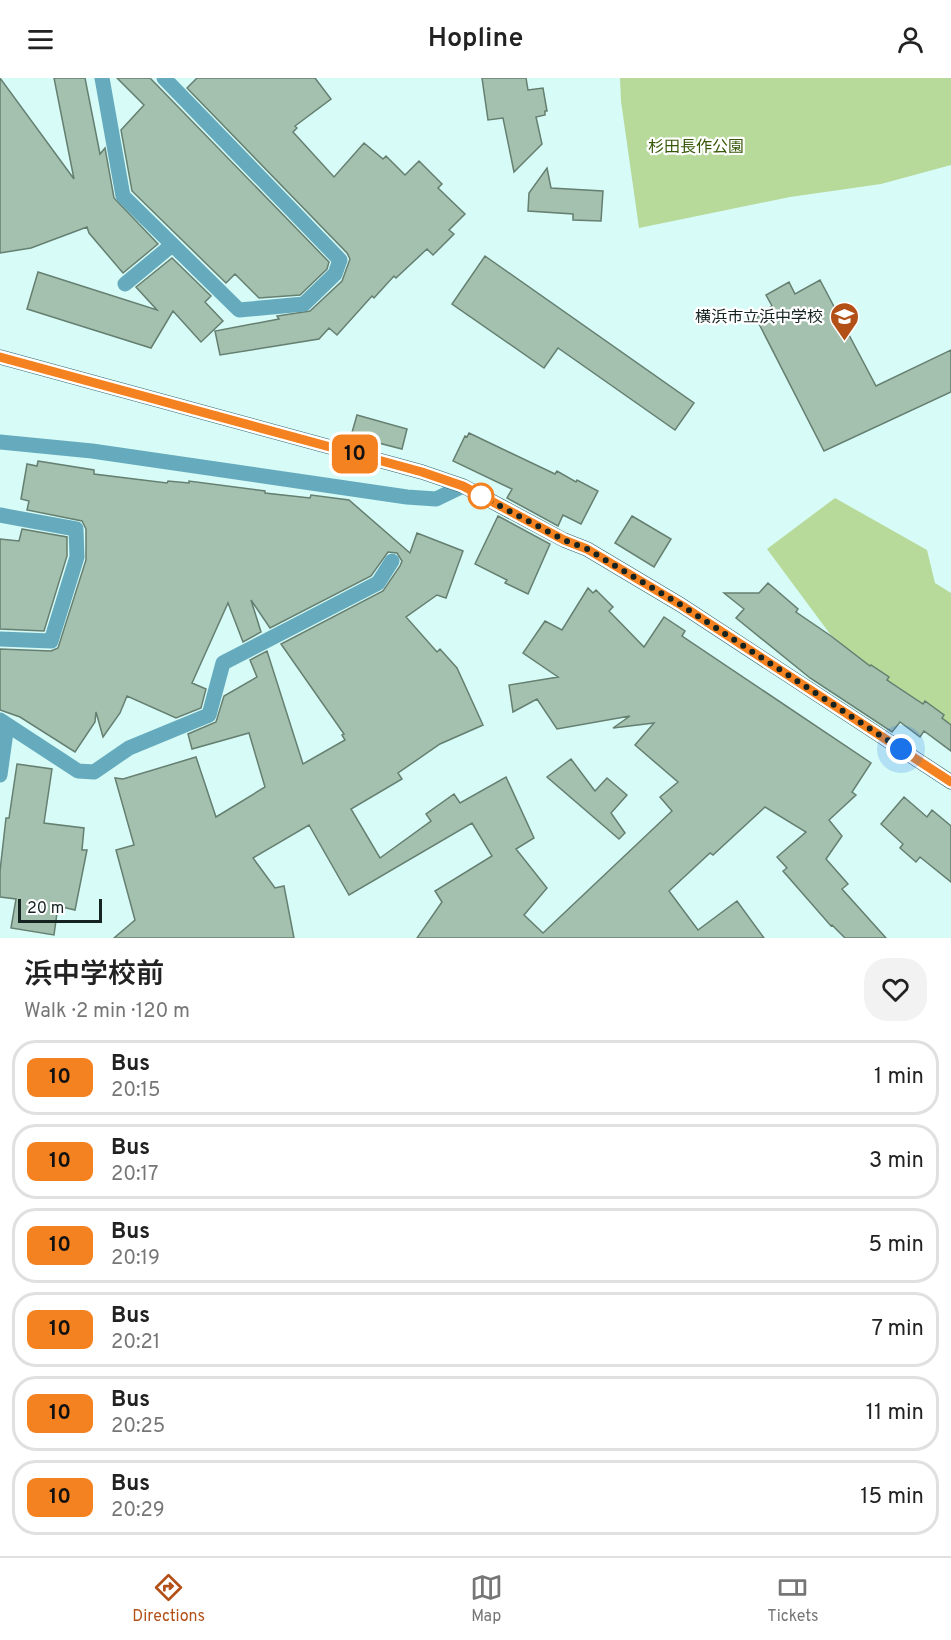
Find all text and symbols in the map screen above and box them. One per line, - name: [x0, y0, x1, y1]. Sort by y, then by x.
- text: Hopline: [428, 22, 523, 56]
- icon: menu: [24, 23, 57, 56]
- icon: person: [894, 23, 927, 56]
- park label: 杉田長作公園: [648, 138, 744, 158]
- school or university icon: 横浜市立浜中学校: [828, 300, 860, 342]
- place label: 横浜市立浜中学校: [695, 308, 823, 328]
- line badge: 10: [328, 434, 382, 473]
- text: 10: [344, 441, 366, 468]
- unlabelled marker: [468, 483, 494, 509]
- your location: [886, 734, 916, 764]
- scale bar: [18, 896, 102, 923]
- text: 20 m: [27, 899, 64, 919]
- text: 浜中学校前: [24, 958, 164, 994]
- button: heart: [864, 958, 927, 1021]
- text: Walk · 2 min · 120 m: [24, 999, 190, 1025]
- text: Bus: [111, 1051, 150, 1078]
- text: 10: [49, 1064, 71, 1091]
- text: 1 min: [874, 1064, 924, 1091]
- text: 20:15: [111, 1078, 160, 1104]
- text: Bus: [111, 1135, 150, 1162]
- text: 10: [49, 1148, 71, 1175]
- text: 3 min: [869, 1148, 924, 1175]
- text: 20:17: [111, 1162, 158, 1188]
- text: Bus: [111, 1219, 150, 1246]
- text: 10: [49, 1232, 71, 1259]
- text: 5 min: [869, 1232, 924, 1259]
- text: 20:19: [111, 1246, 160, 1272]
- text: Bus: [111, 1303, 150, 1330]
- text: 10: [49, 1316, 71, 1343]
- text: 7 min: [872, 1316, 924, 1343]
- text: 20:21: [111, 1330, 160, 1356]
- text: Bus: [111, 1387, 150, 1414]
- text: 10: [49, 1400, 71, 1427]
- text: 11 min: [866, 1400, 924, 1427]
- text: 20:25: [111, 1414, 165, 1440]
- text: Bus: [111, 1471, 150, 1498]
- text: 10: [49, 1484, 71, 1511]
- text: 15 min: [860, 1484, 924, 1511]
- text: 20:29: [111, 1498, 165, 1524]
- tab: Directions: [132, 1571, 205, 1627]
- tab: Map: [470, 1571, 503, 1627]
- tab: Tickets: [767, 1571, 819, 1627]

